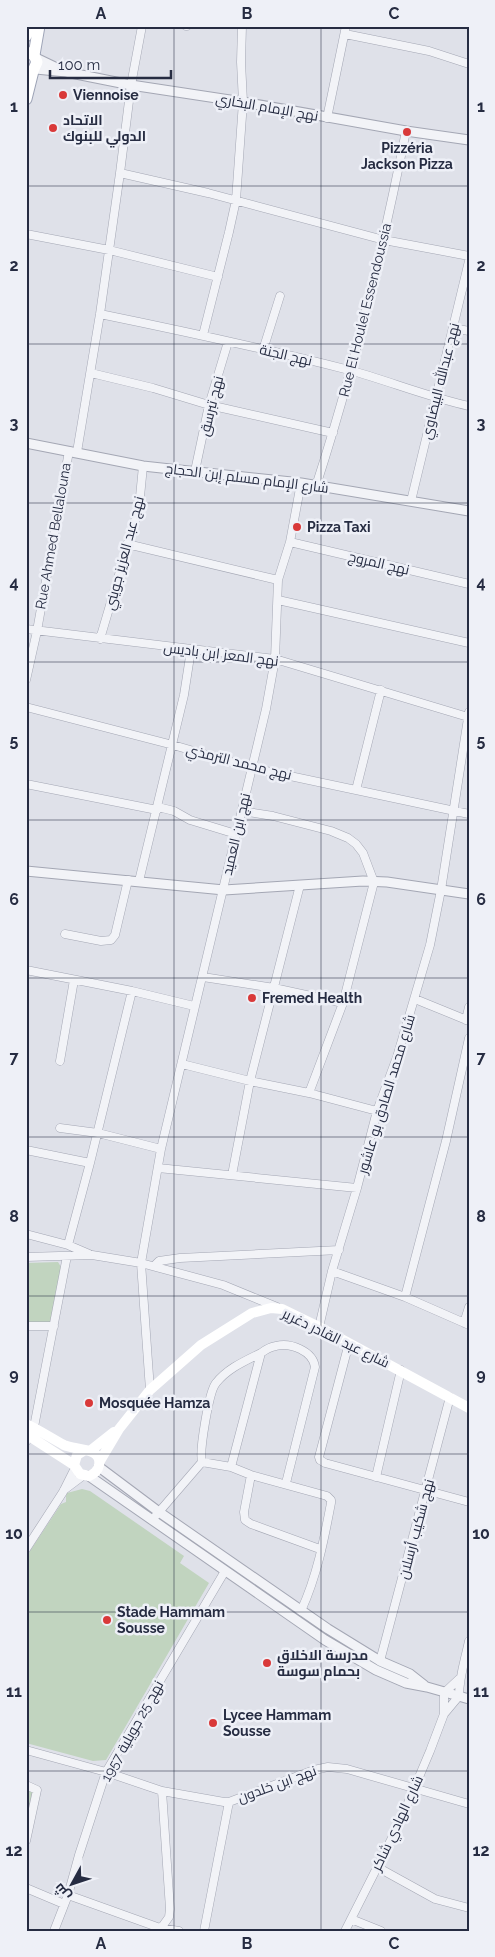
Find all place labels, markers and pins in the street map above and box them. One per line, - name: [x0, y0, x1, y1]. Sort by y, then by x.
- place label: Viennoise: [73, 87, 139, 103]
- marker: Viennoise: [57, 89, 69, 101]
- place label: الاتحاد الدولي للبنوك: [63, 112, 146, 148]
- marker: الاتحاد الدولي للبنوك: [47, 122, 59, 134]
- marker: Pizzéria Jackson Pizza: [401, 126, 413, 138]
- place label: Pizzéria Jackson Pizza: [361, 140, 453, 172]
- place label: Pizza Taxi: [307, 519, 371, 535]
- marker: Pizza Taxi: [291, 521, 303, 533]
- place label: Fremed Health: [262, 990, 362, 1006]
- marker: Fremed Health: [246, 992, 258, 1004]
- place label: Mosquée Hamza: [99, 1395, 210, 1411]
- marker: Mosquée Hamza: [83, 1397, 95, 1409]
- place label: Stade Hammam Sousse: [117, 1604, 225, 1636]
- marker: Stade Hammam Sousse: [101, 1614, 113, 1626]
- place label: مدرسة الاخلاق بحمام سوسة: [277, 1647, 368, 1681]
- marker: مدرسة الاخلاق بحمام سوسة: [261, 1657, 273, 1669]
- place label: Lycee Hammam Sousse: [223, 1707, 331, 1739]
- marker: Lycee Hammam Sousse: [207, 1717, 219, 1729]

